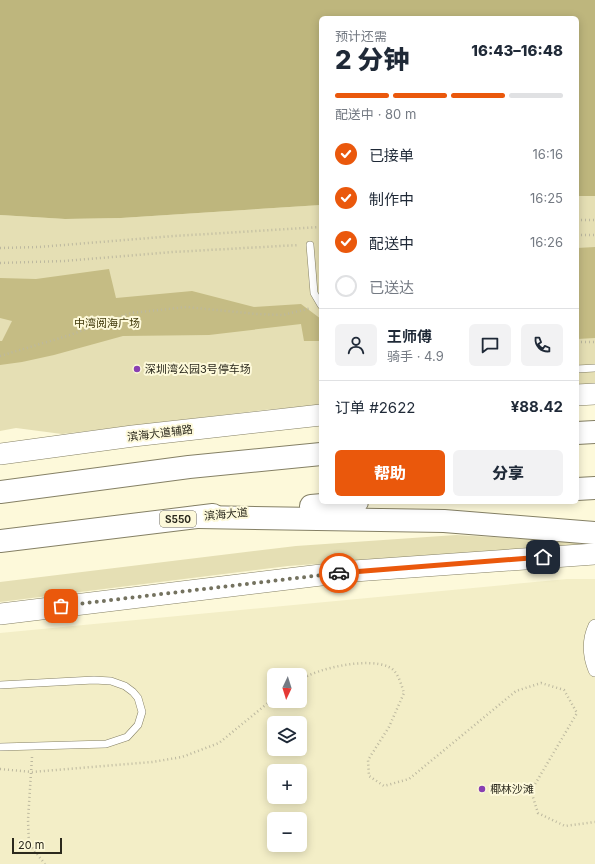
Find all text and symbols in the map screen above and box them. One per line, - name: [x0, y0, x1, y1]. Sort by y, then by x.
- text: 预计还需: [335, 28, 387, 44]
- text: 16:43–16:48: [471, 41, 563, 60]
- text: 2 分钟: [335, 44, 409, 75]
- text: 配送中 · 80 m: [335, 106, 416, 122]
- icon: check: [335, 143, 357, 165]
- text: 已接单: [369, 146, 414, 165]
- text: 16:16: [533, 146, 563, 162]
- icon: check: [335, 187, 357, 209]
- text: 制作中: [369, 190, 414, 209]
- text: 16:25: [530, 190, 563, 206]
- icon: check: [335, 231, 357, 253]
- text: 配送中: [369, 234, 414, 253]
- text: 16:26: [530, 234, 563, 250]
- text: 已送达: [369, 278, 414, 297]
- park label: 中湾阅海广场: [74, 316, 140, 330]
- button: person: [335, 324, 377, 366]
- button: chat: [469, 324, 511, 366]
- button: phone: [521, 324, 563, 366]
- text: 王师傅: [387, 327, 432, 346]
- text: 骑手 · 4.9: [387, 348, 444, 364]
- place label: 深圳湾公园3号停车场: [145, 362, 251, 376]
- marker: 深圳湾公园3号停车场: [132, 364, 142, 374]
- text: ¥88.42: [511, 397, 563, 416]
- text: 订单 #2622: [335, 398, 415, 417]
- street label: 滨海大道辅路: [126, 422, 194, 444]
- button: 帮助: [335, 450, 445, 496]
- button: 分享: [453, 450, 563, 496]
- street label: 滨海大道: [203, 505, 249, 523]
- road number: S550: [160, 511, 196, 527]
- pin: [526, 540, 560, 574]
- icon: home: [532, 546, 554, 568]
- courier: [319, 553, 359, 593]
- icon: car: [328, 562, 350, 584]
- pin: [44, 589, 78, 623]
- icon: bag: [50, 595, 72, 617]
- north arrow: [267, 668, 307, 708]
- map controls: [267, 668, 307, 852]
- button: layers: [267, 716, 307, 756]
- button: +: [267, 764, 307, 804]
- place label: 椰林沙滩: [490, 782, 534, 796]
- marker: 椰林沙滩: [477, 784, 487, 794]
- button: −: [267, 812, 307, 852]
- scale bar: [12, 836, 62, 855]
- text: 20 m: [18, 838, 44, 852]

